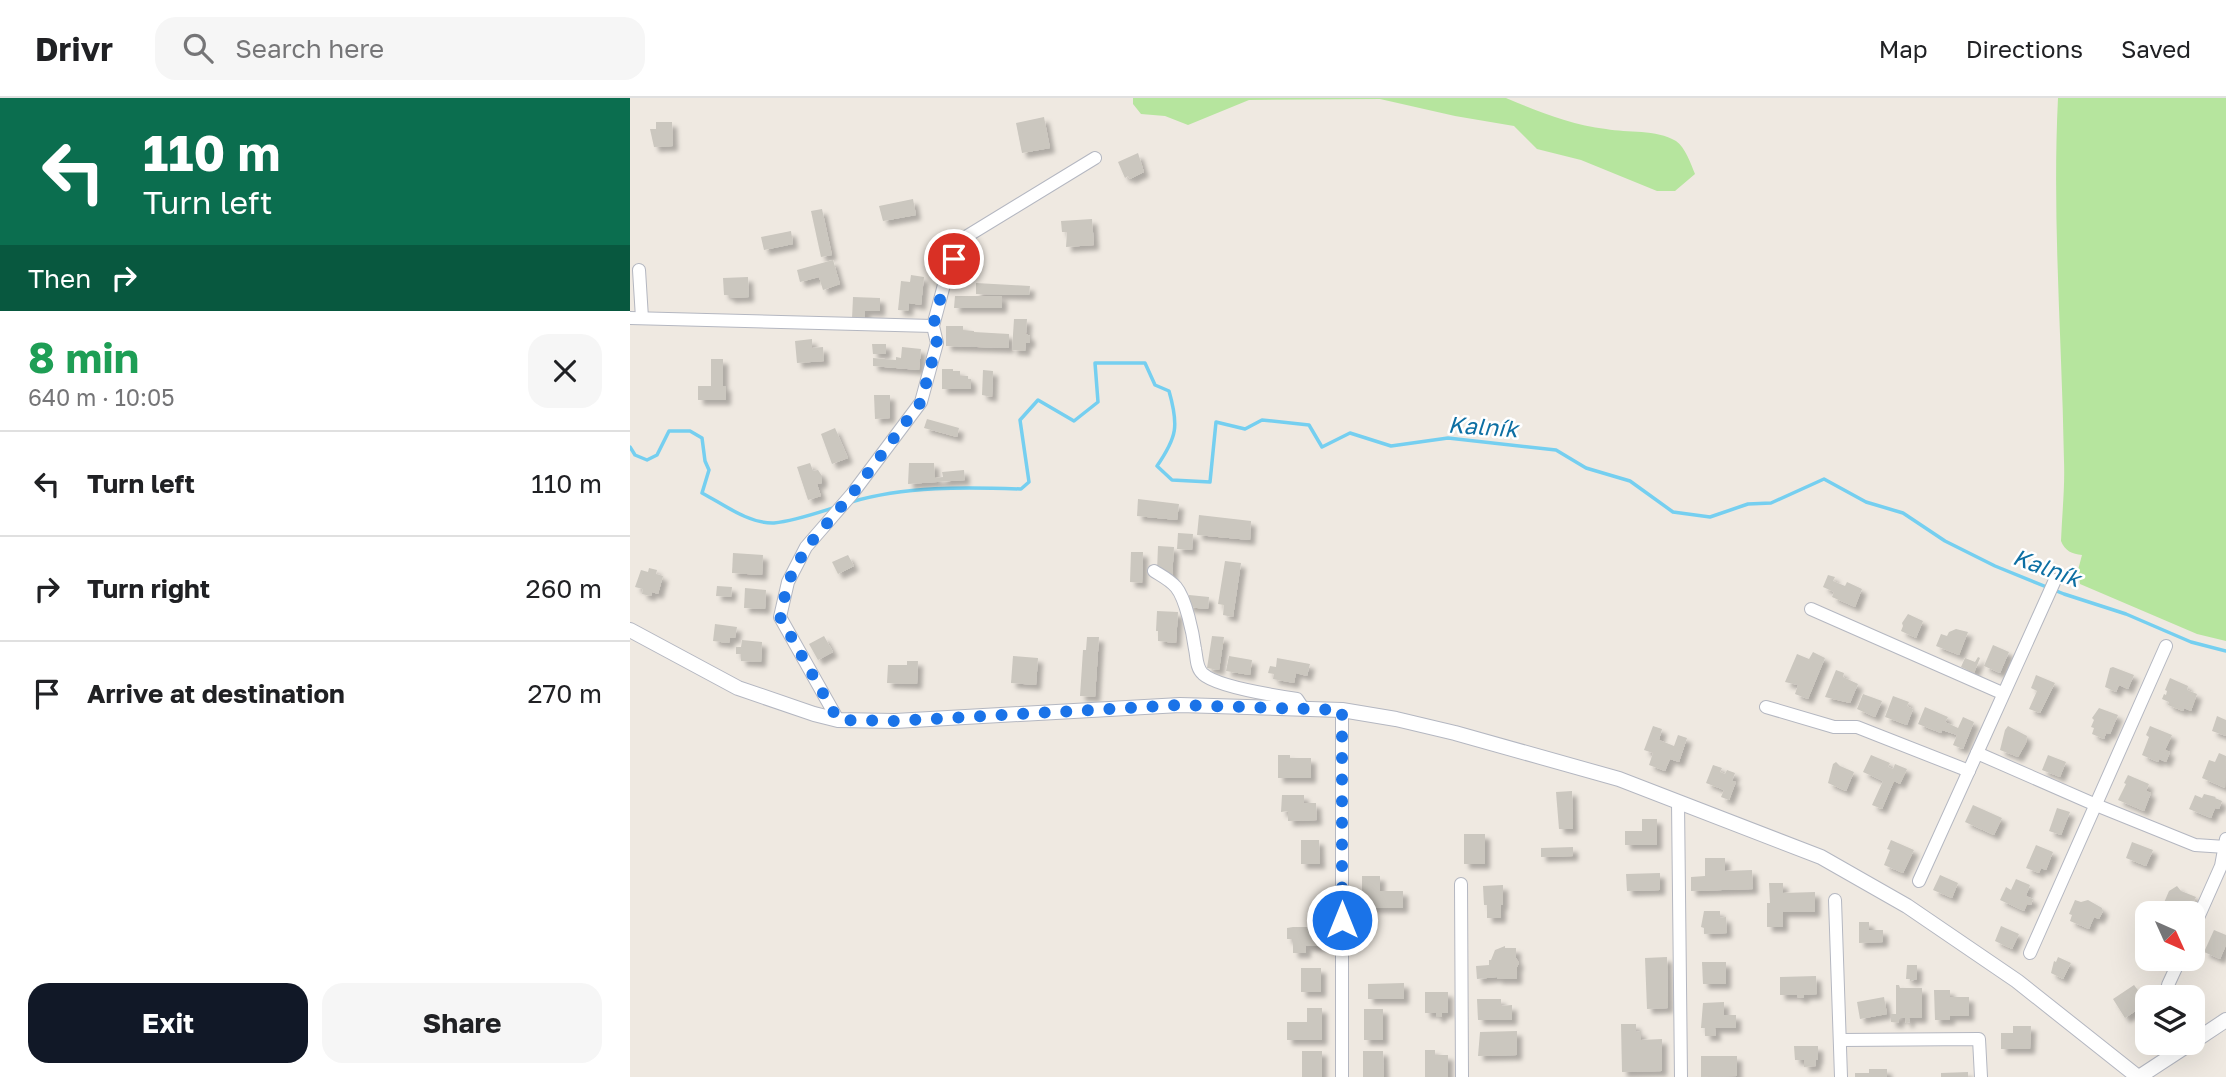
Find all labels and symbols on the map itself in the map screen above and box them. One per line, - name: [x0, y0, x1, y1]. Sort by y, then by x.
- pin: [924, 229, 984, 289]
- water label: Kalník: [1447, 410, 1521, 443]
- water label: Kalník: [2009, 542, 2086, 593]
- position arrow: [1305, 883, 1379, 957]
- north arrow: [2135, 901, 2205, 971]

